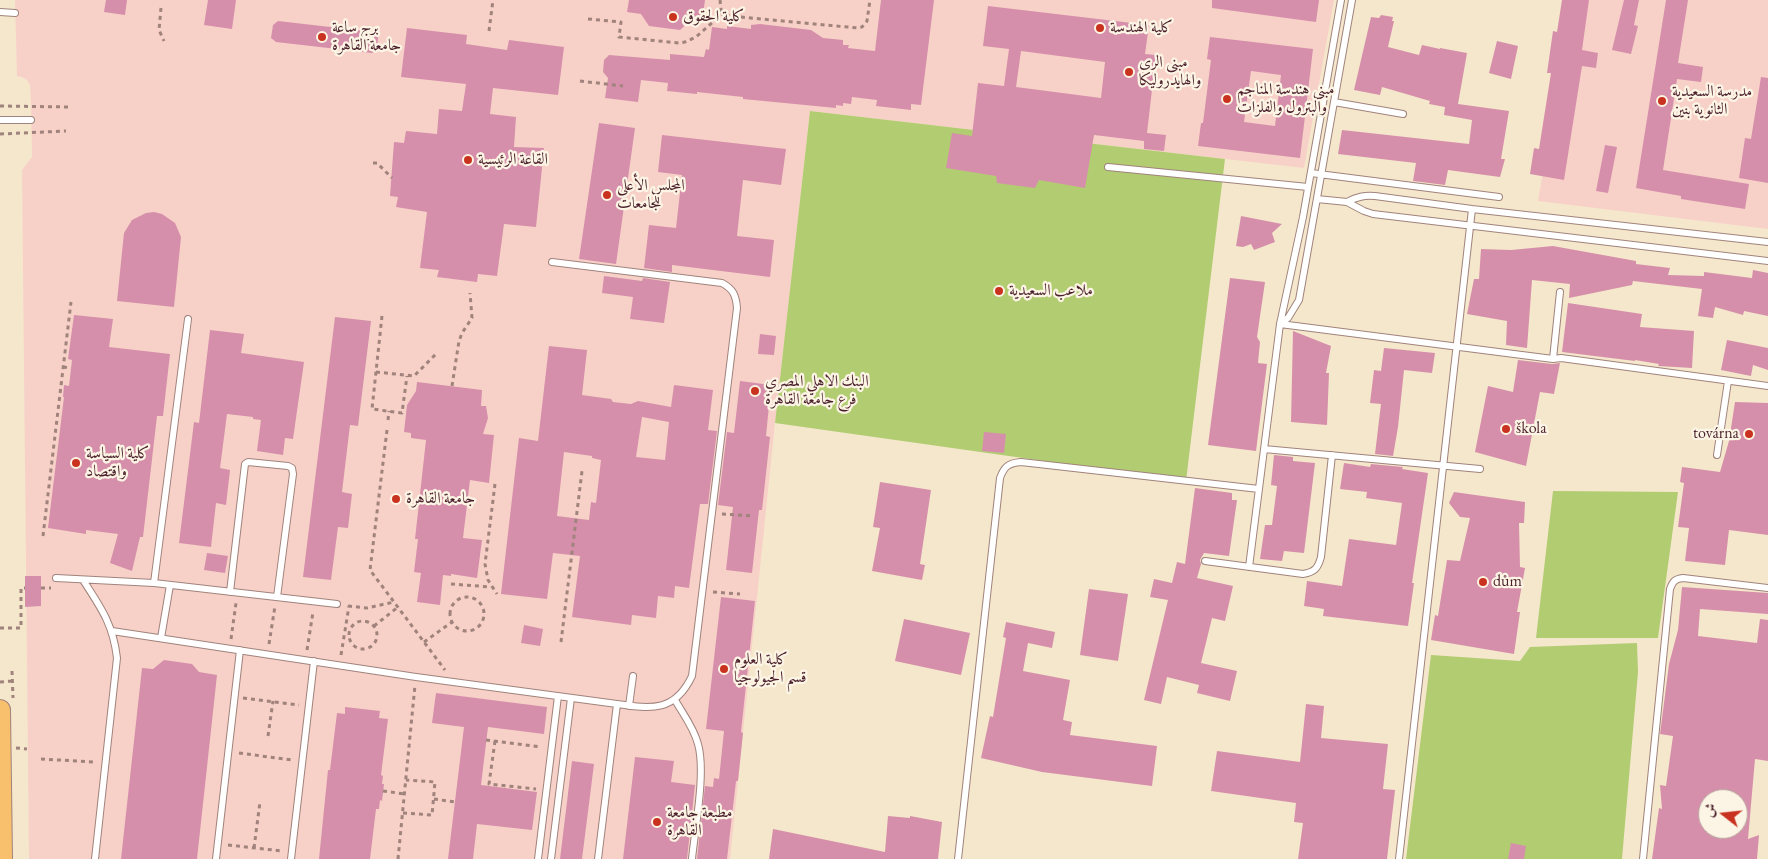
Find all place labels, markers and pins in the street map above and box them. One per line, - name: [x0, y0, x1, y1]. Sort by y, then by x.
- place label: كلية الحقوق: [683, 7, 745, 27]
- marker: كلية الحقوق: [667, 11, 679, 23]
- place label: برج ساعة جامعة القاهرة: [332, 18, 401, 56]
- place label: كلية الهندسة: [1110, 18, 1173, 38]
- marker: كلية الهندسة: [1094, 22, 1106, 34]
- marker: برج ساعة جامعة القاهرة: [316, 31, 328, 43]
- place label: مبنى الرى والهايدروليكا: [1139, 53, 1201, 91]
- marker: مبنى الرى والهايدروليكا: [1123, 66, 1135, 78]
- place label: مبنى هندسة المناجم والبترول والفلزات: [1237, 80, 1335, 118]
- place label: مدرسة السعيدية الثانوية بنين: [1672, 82, 1752, 120]
- marker: مبنى هندسة المناجم والبترول والفلزات: [1221, 93, 1233, 105]
- marker: مدرسة السعيدية الثانوية بنين: [1656, 95, 1668, 107]
- place label: القاعة الرئيسية: [478, 150, 548, 170]
- marker: القاعة الرئيسية: [462, 154, 474, 166]
- place label: المجلس الأعلى للجامعات: [617, 176, 685, 214]
- marker: المجلس الأعلى للجامعات: [601, 189, 613, 201]
- place label: ملاعب السعيدية: [1009, 281, 1093, 301]
- marker: ملاعب السعيدية: [993, 285, 1005, 297]
- place label: البنك الاهلي المصري فرع جامعة القاهرة: [765, 372, 869, 410]
- marker: البنك الاهلي المصري فرع جامعة القاهرة: [749, 385, 761, 397]
- place label: škola: [1516, 419, 1547, 439]
- marker: škola: [1500, 423, 1512, 435]
- place label: továrna: [1693, 424, 1739, 444]
- marker: továrna: [1743, 428, 1755, 440]
- place label: كلية السياسة واقتصاد: [86, 444, 150, 482]
- marker: كلية السياسة واقتصاد: [70, 457, 82, 469]
- place label: جامعة القاهرة: [406, 489, 475, 509]
- marker: جامعة القاهرة: [390, 493, 402, 505]
- place label: dům: [1493, 572, 1522, 592]
- marker: dům: [1477, 576, 1489, 588]
- place label: كلية العلوم قسم الجيولوجيا: [734, 650, 806, 688]
- marker: كلية العلوم قسم الجيولوجيا: [718, 663, 730, 675]
- place label: مطبعة جامعة القاهرة: [667, 803, 733, 841]
- marker: مطبعة جامعة القاهرة: [651, 816, 663, 828]

